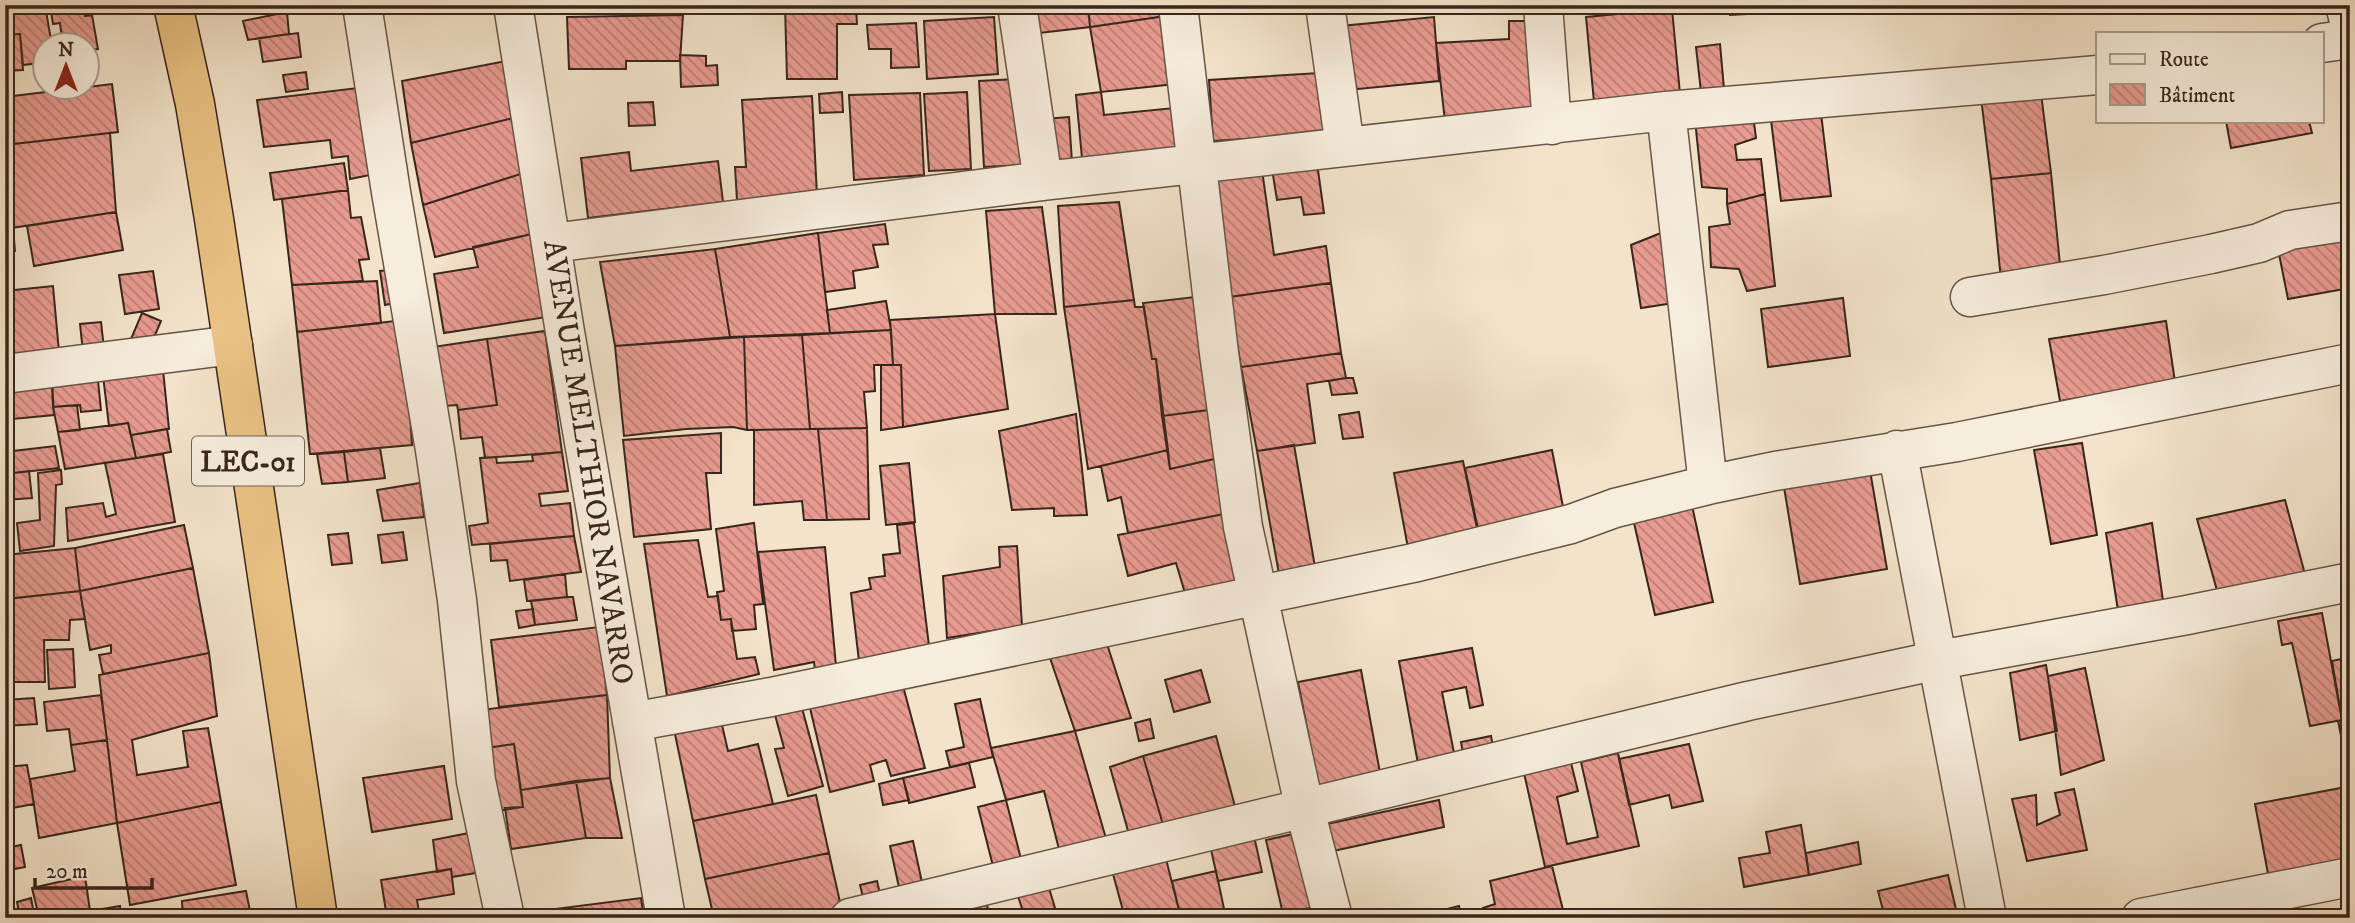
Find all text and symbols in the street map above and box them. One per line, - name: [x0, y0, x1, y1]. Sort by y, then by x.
- north arrow: [32, 32, 102, 102]
- legend: [2096, 32, 2324, 122]
- text: N: [58, 39, 74, 62]
- text: Route: [2159, 47, 2209, 73]
- text: Bâtiment: [2159, 83, 2236, 109]
- street label: AVENUE MELTHIOR NAVARRO: [534, 237, 641, 687]
- road number: LEC-01: [192, 436, 304, 486]
- scale bar: [35, 846, 152, 890]
- text: 20 m: [46, 859, 88, 885]

